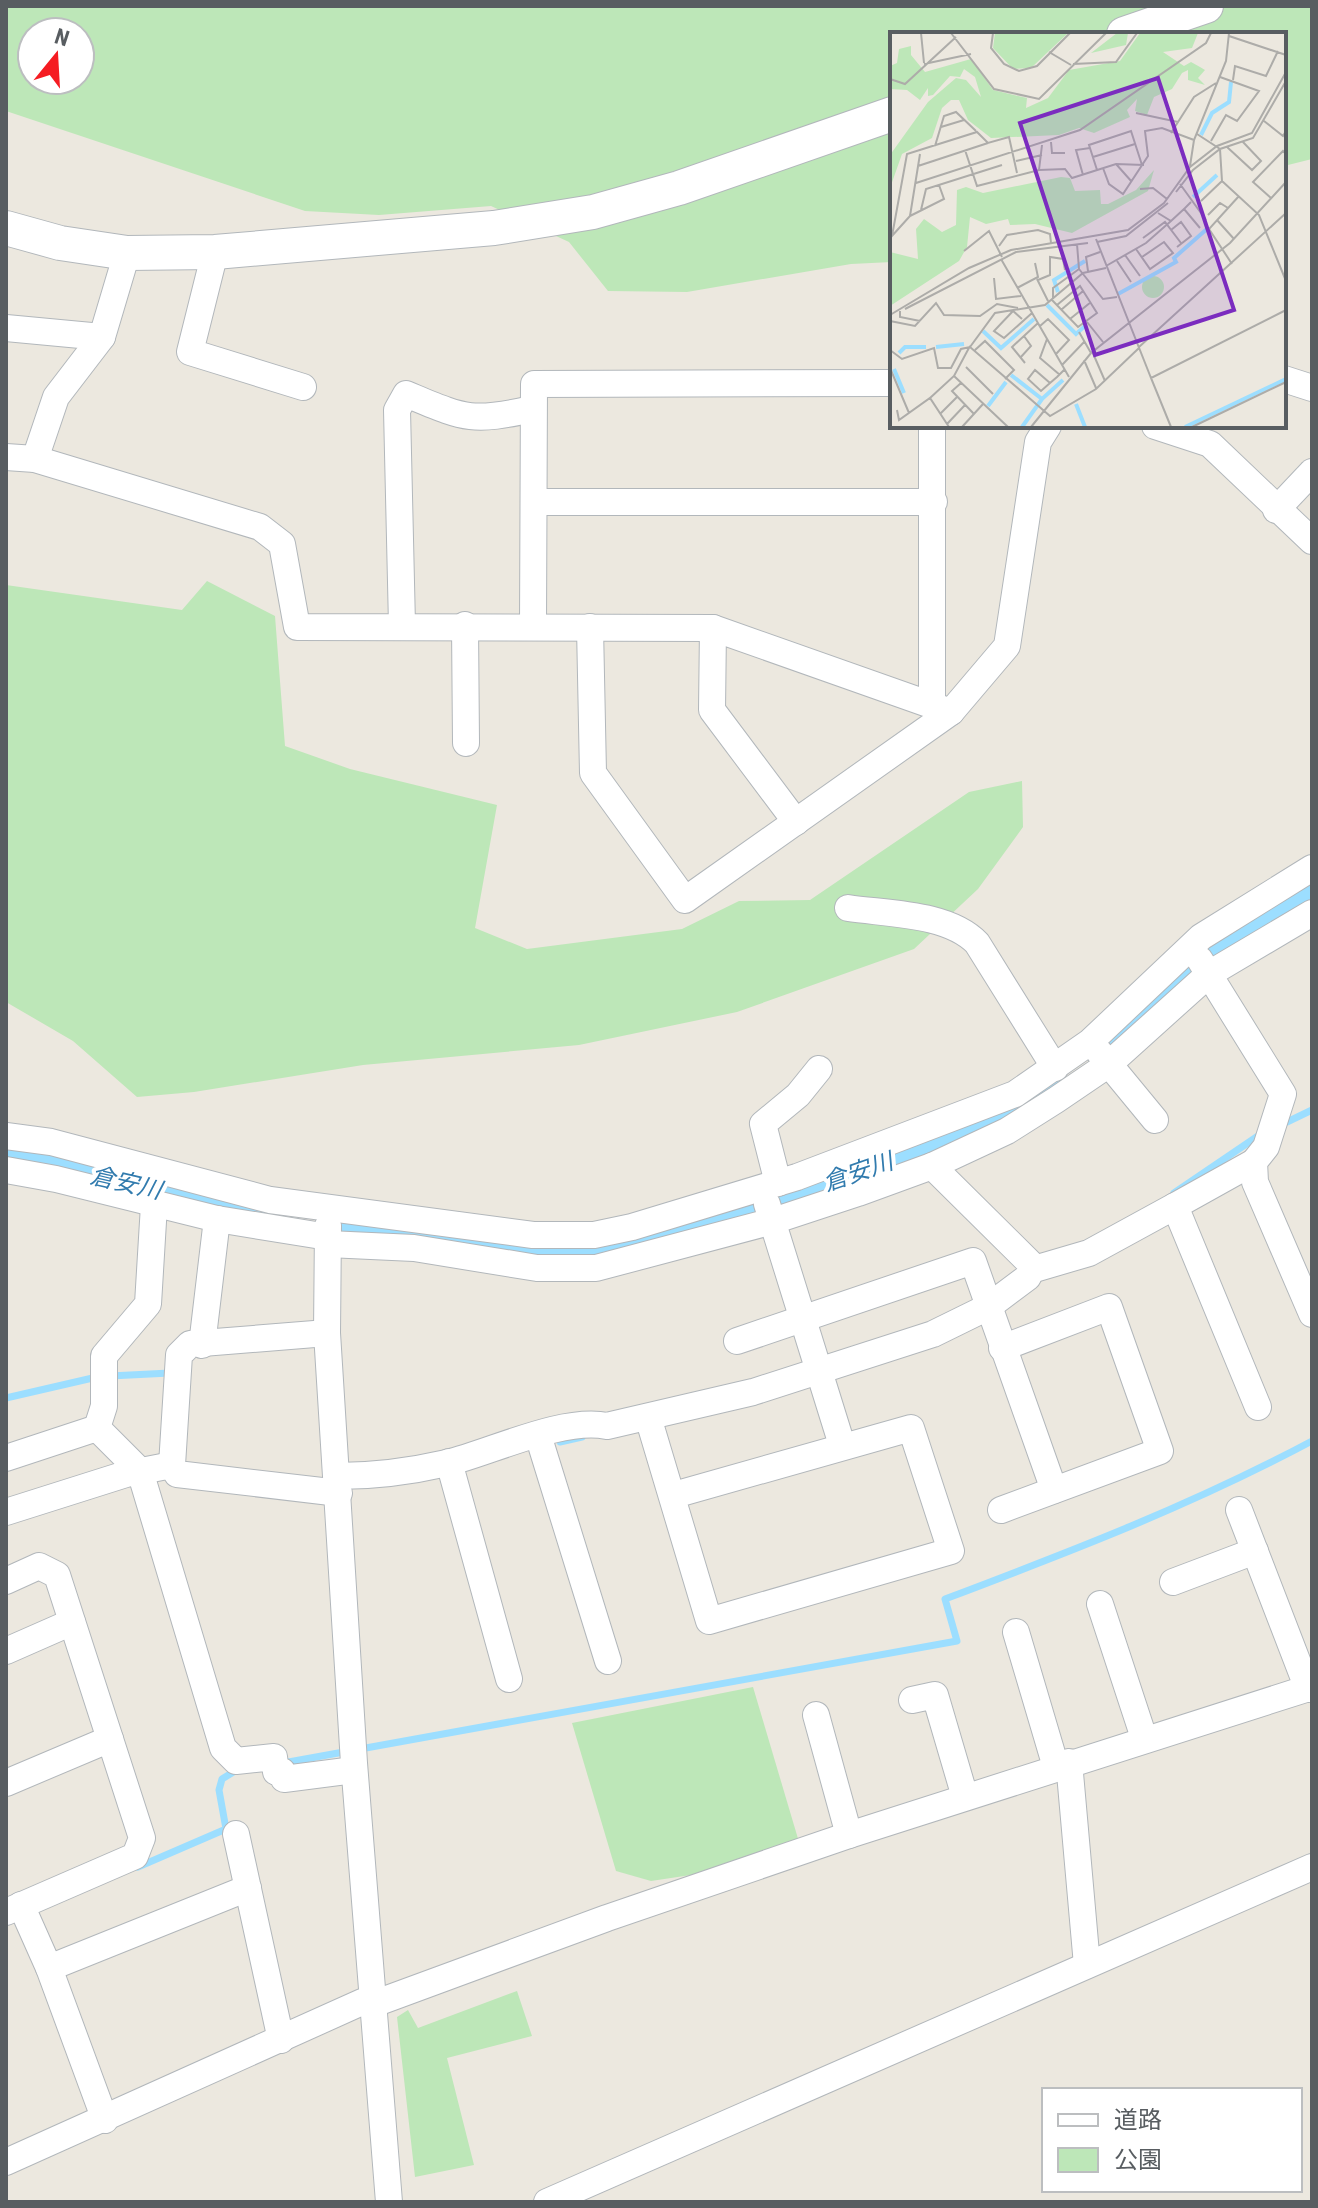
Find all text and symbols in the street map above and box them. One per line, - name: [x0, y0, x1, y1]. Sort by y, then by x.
- north arrow: [16, 16, 96, 96]
- text: N: [52, 23, 72, 51]
- inset map: [890, 32, 1286, 428]
- water label: 倉安川: [819, 1146, 899, 1197]
- water label: 倉安川: [88, 1161, 167, 1205]
- legend: [1042, 2088, 1302, 2192]
- text: 道路: [1114, 2106, 1162, 2134]
- text: 公園: [1114, 2146, 1162, 2174]

